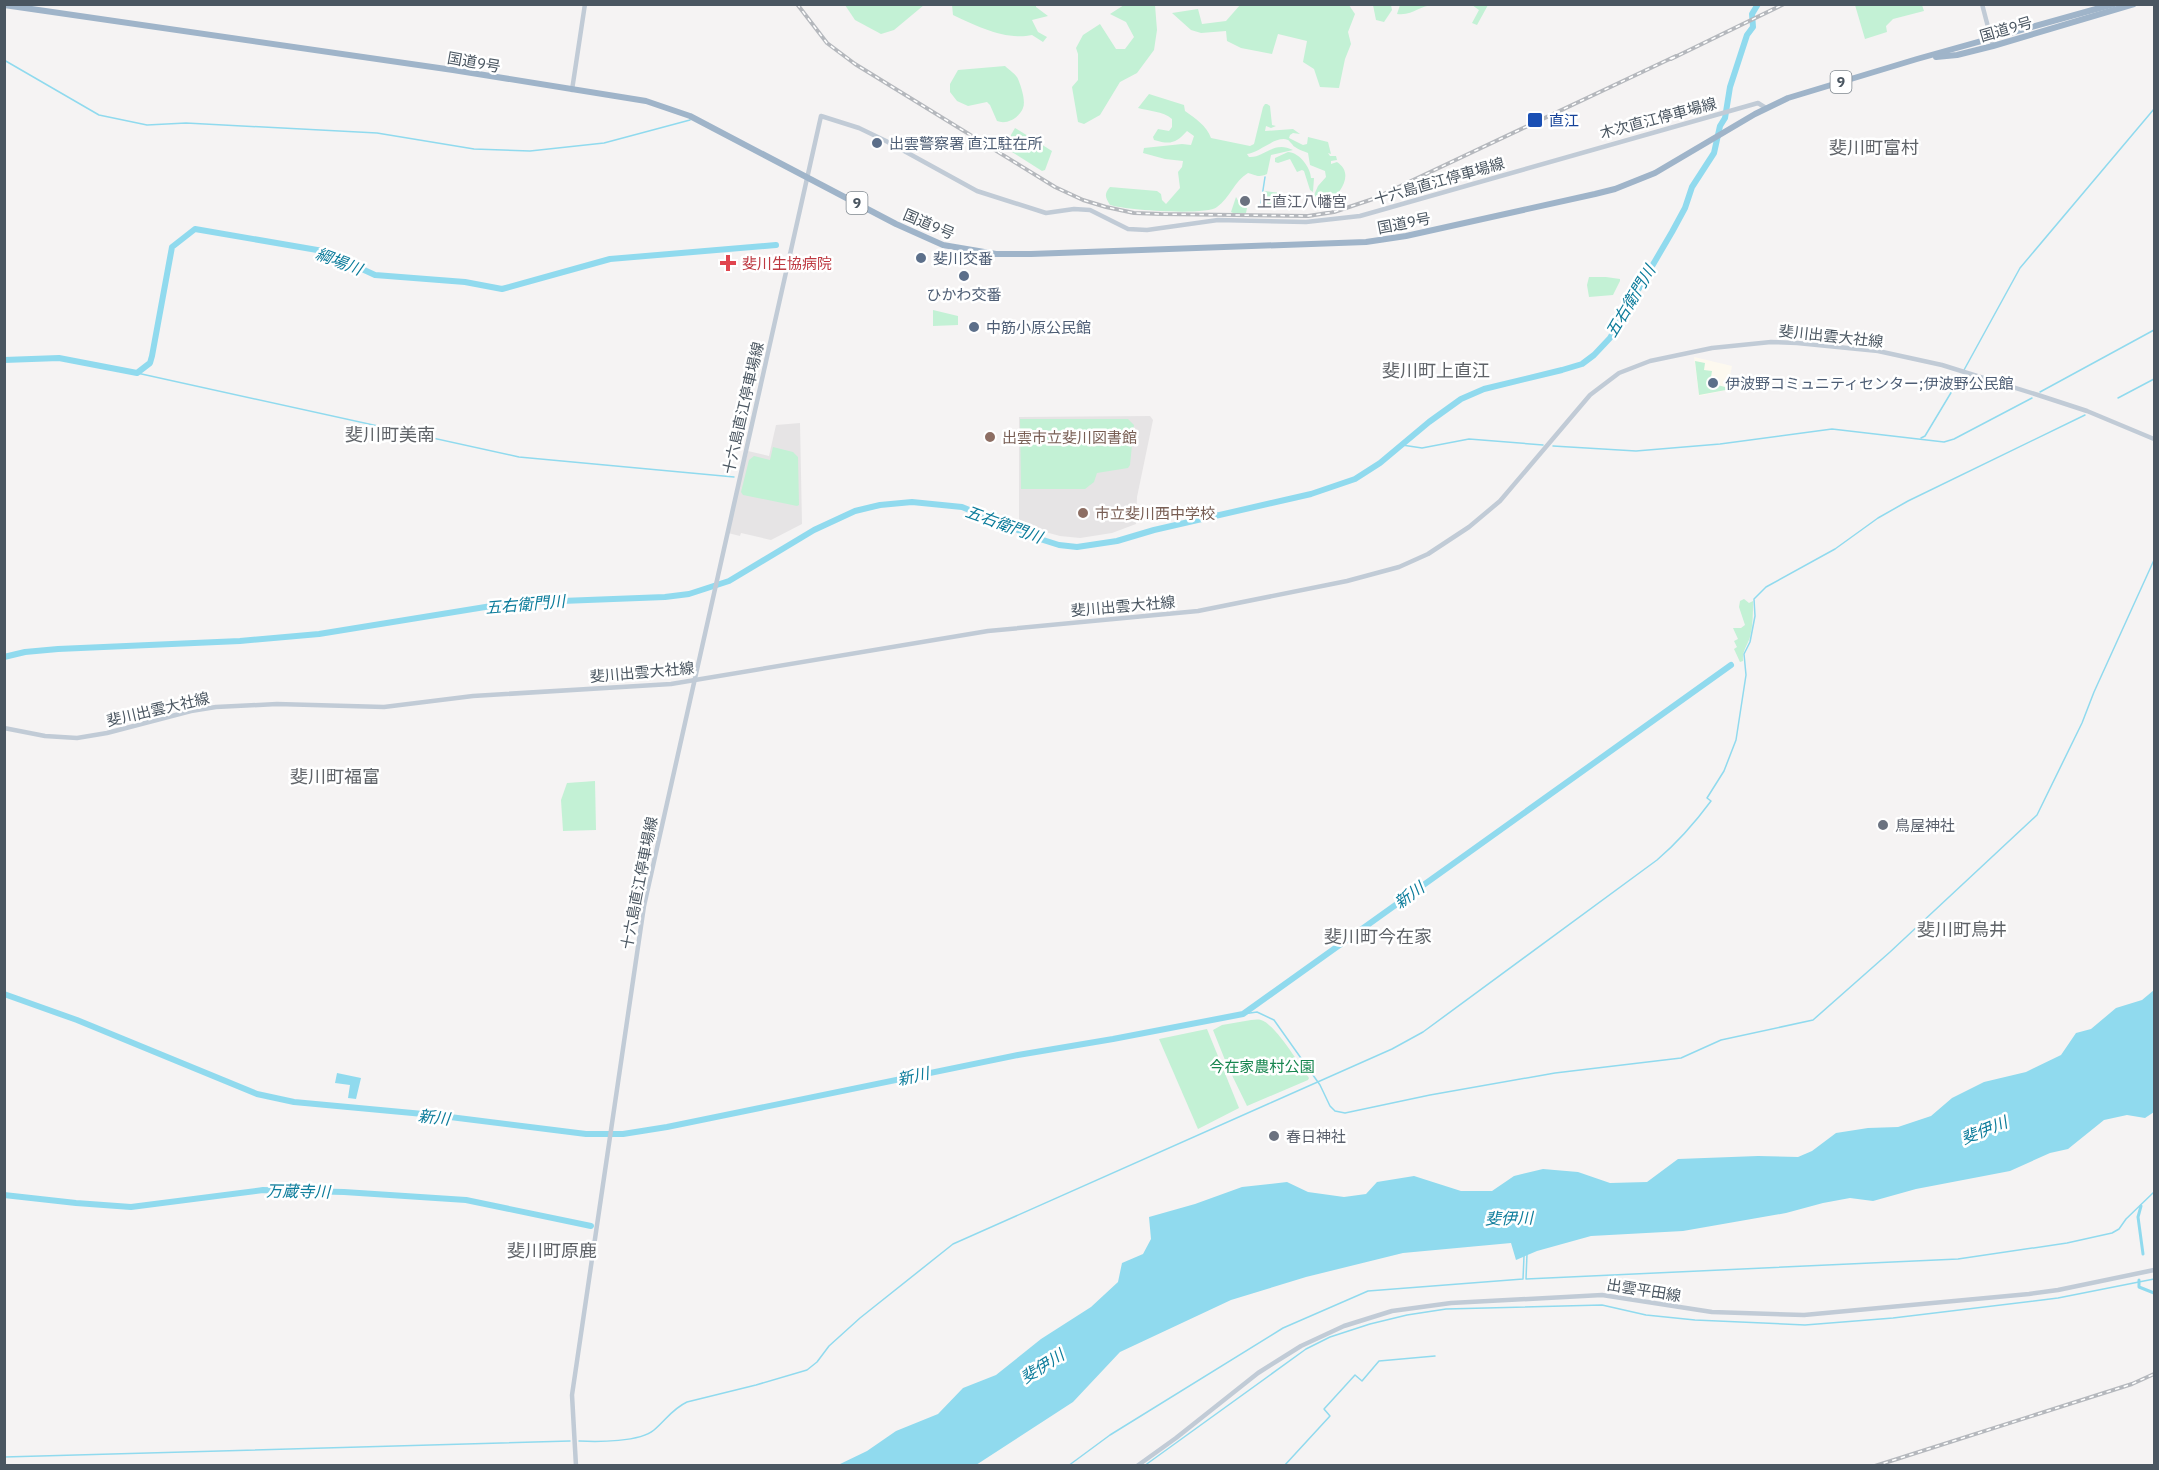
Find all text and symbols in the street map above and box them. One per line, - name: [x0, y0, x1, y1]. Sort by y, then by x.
- street label: 国道9号: [1977, 12, 2035, 46]
- street label: 国道9号: [446, 48, 502, 76]
- road number: 9: [1830, 71, 1852, 93]
- street label: 木次直江停車場線: [1598, 93, 1718, 143]
- marker: 直江: [1526, 111, 1544, 129]
- place label: 直江: [1549, 111, 1579, 130]
- place label: 出雲警察署 直江駐在所: [889, 134, 1043, 153]
- marker: 出雲警察署 直江駐在所: [870, 136, 884, 150]
- district label: 斐川町富村: [1829, 136, 1919, 159]
- street label: 十六島直江停車場線: [1371, 153, 1507, 209]
- road number: 9: [846, 192, 868, 214]
- place label: 上直江八幡宮: [1257, 192, 1347, 211]
- marker: 上直江八幡宮: [1238, 194, 1252, 208]
- street label: 国道9号: [900, 205, 958, 243]
- street label: 国道9号: [1376, 209, 1432, 237]
- water label: 綱場川: [313, 243, 367, 280]
- place label: 斐川交番: [933, 249, 993, 268]
- marker: 斐川交番: [914, 251, 928, 265]
- marker: 斐川生協病院: [719, 254, 737, 272]
- place label: 斐川生協病院: [742, 254, 832, 273]
- water label: 五右衛門川: [1601, 260, 1660, 340]
- marker: ひかわ交番: [957, 269, 971, 283]
- place label: ひかわ交番: [926, 285, 1002, 304]
- place label: 中筋小原公民館: [986, 318, 1091, 337]
- marker: 中筋小原公民館: [967, 320, 981, 334]
- street label: 斐川出雲大社線: [1778, 321, 1884, 351]
- street label: 十六島直江停車場線: [719, 340, 767, 476]
- district label: 斐川町上直江: [1382, 359, 1490, 382]
- place label: 伊波野コミュニティセンター;伊波野公民館: [1725, 374, 2013, 393]
- marker: 伊波野コミュニティセンター;伊波野公民館: [1706, 376, 1720, 390]
- district label: 斐川町美南: [345, 423, 435, 446]
- place label: 出雲市立斐川図書館: [1002, 428, 1137, 447]
- marker: 出雲市立斐川図書館: [983, 430, 997, 444]
- water label: 五右衛門川: [963, 501, 1047, 548]
- place label: 市立斐川西中学校: [1095, 504, 1215, 523]
- marker: 市立斐川西中学校: [1076, 506, 1090, 520]
- water label: 五右衛門川: [484, 590, 568, 617]
- street label: 斐川出雲大社線: [1070, 592, 1176, 620]
- street label: 斐川出雲大社線: [589, 658, 695, 686]
- street label: 斐川出雲大社線: [105, 688, 211, 730]
- district label: 斐川町福富: [290, 765, 380, 788]
- street label: 十六島直江停車場線: [617, 815, 661, 951]
- place label: 鳥屋神社: [1895, 816, 1955, 835]
- marker: 鳥屋神社: [1876, 818, 1890, 832]
- water label: 新川: [1390, 876, 1429, 912]
- district label: 斐川町鳥井: [1917, 918, 2007, 941]
- district label: 斐川町今在家: [1324, 925, 1432, 948]
- park label: 今在家農村公園: [1209, 1057, 1315, 1076]
- water label: 新川: [895, 1062, 933, 1089]
- water label: 新川: [417, 1105, 453, 1129]
- water label: 斐伊川: [1958, 1111, 2012, 1148]
- place label: 春日神社: [1286, 1127, 1346, 1146]
- marker: 春日神社: [1267, 1129, 1281, 1143]
- water label: 万蔵寺川: [266, 1180, 332, 1202]
- water label: 斐伊川: [1485, 1208, 1535, 1228]
- district label: 斐川町原鹿: [507, 1239, 597, 1262]
- street label: 出雲平田線: [1605, 1275, 1683, 1305]
- water label: 斐伊川: [1016, 1343, 1069, 1387]

